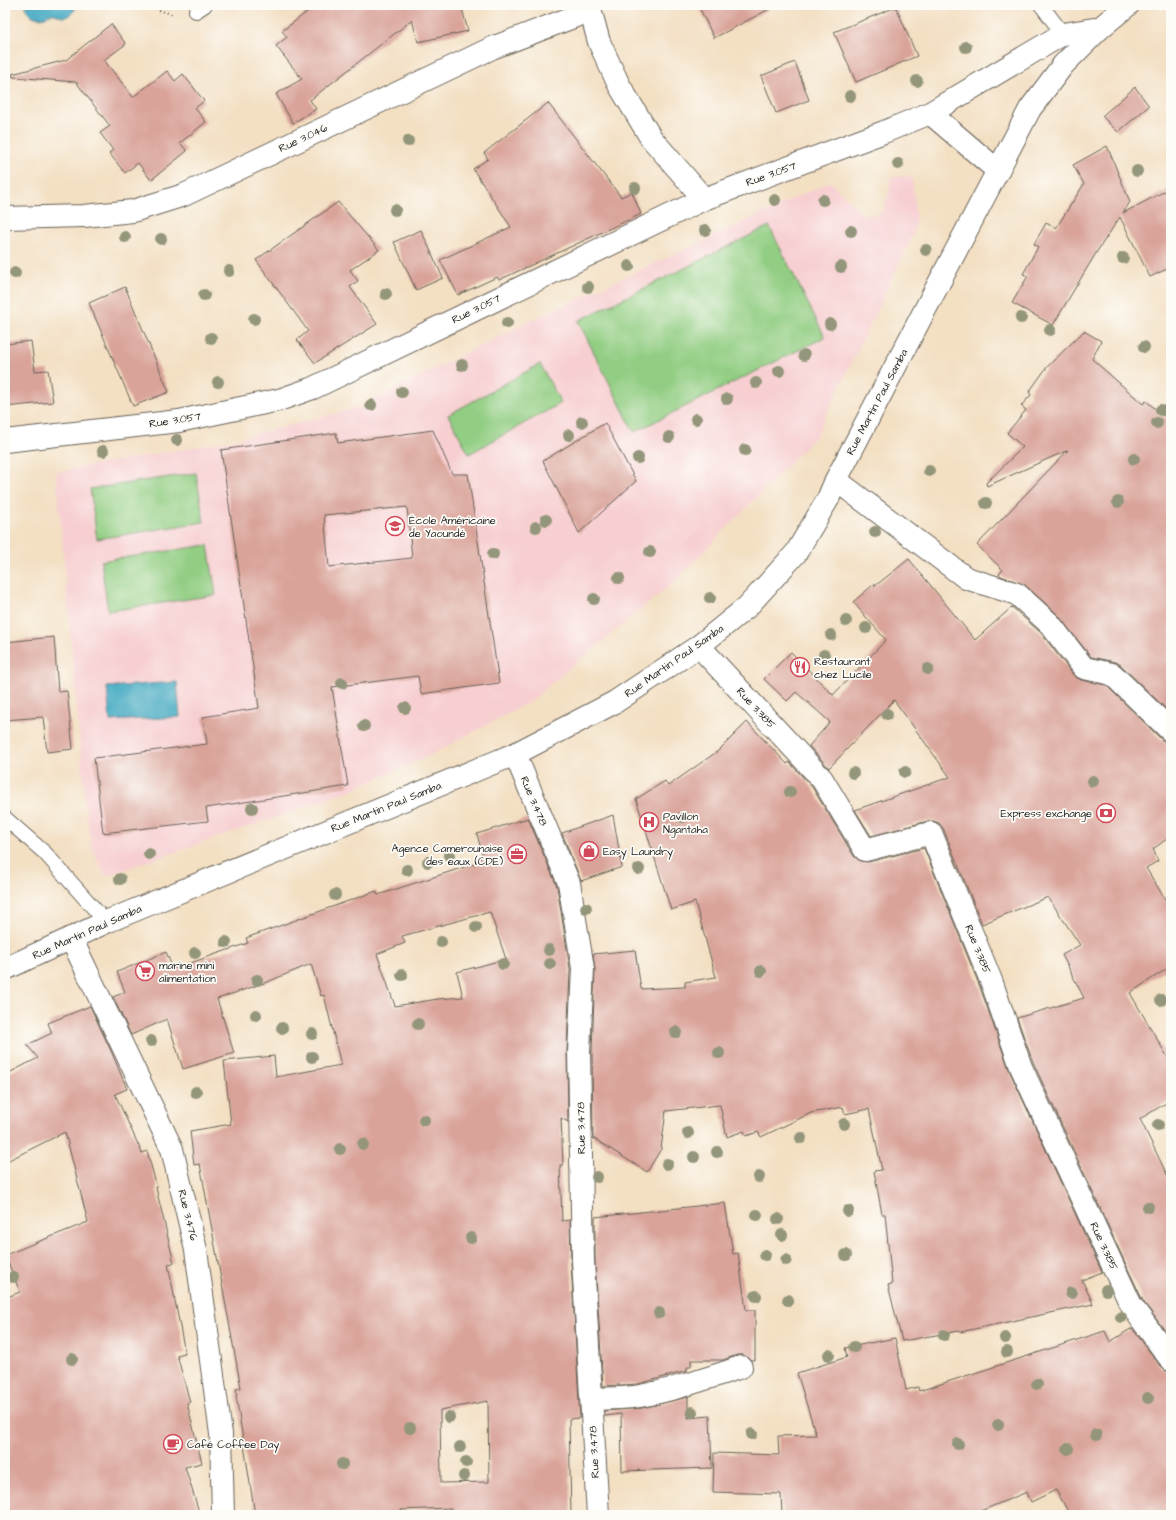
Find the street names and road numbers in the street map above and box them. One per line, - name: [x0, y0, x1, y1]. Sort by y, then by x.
- street label: Rue 3.046: [276, 120, 330, 156]
- street label: Rue 3.057: [744, 158, 798, 190]
- street label: Rue 3.057: [449, 291, 503, 327]
- street label: Rue Martin Paul Samba: [843, 346, 911, 458]
- street label: Rue 3.057: [148, 408, 202, 432]
- street label: Rue Martin Paul Samba: [621, 621, 727, 701]
- street label: Rue 3.385: [733, 684, 779, 732]
- street label: Rue 3.478: [517, 774, 551, 828]
- street label: Rue Martin Paul Samba: [329, 778, 444, 836]
- street label: Rue Martin Paul Samba: [30, 901, 144, 963]
- street label: Rue 3.385: [961, 922, 995, 976]
- street label: Rue 3.478: [573, 1102, 589, 1154]
- street label: Rue 3.476: [174, 1188, 202, 1242]
- street label: Rue 3.385: [1086, 1220, 1122, 1273]
- street label: Rue 3.478: [585, 1425, 603, 1479]

